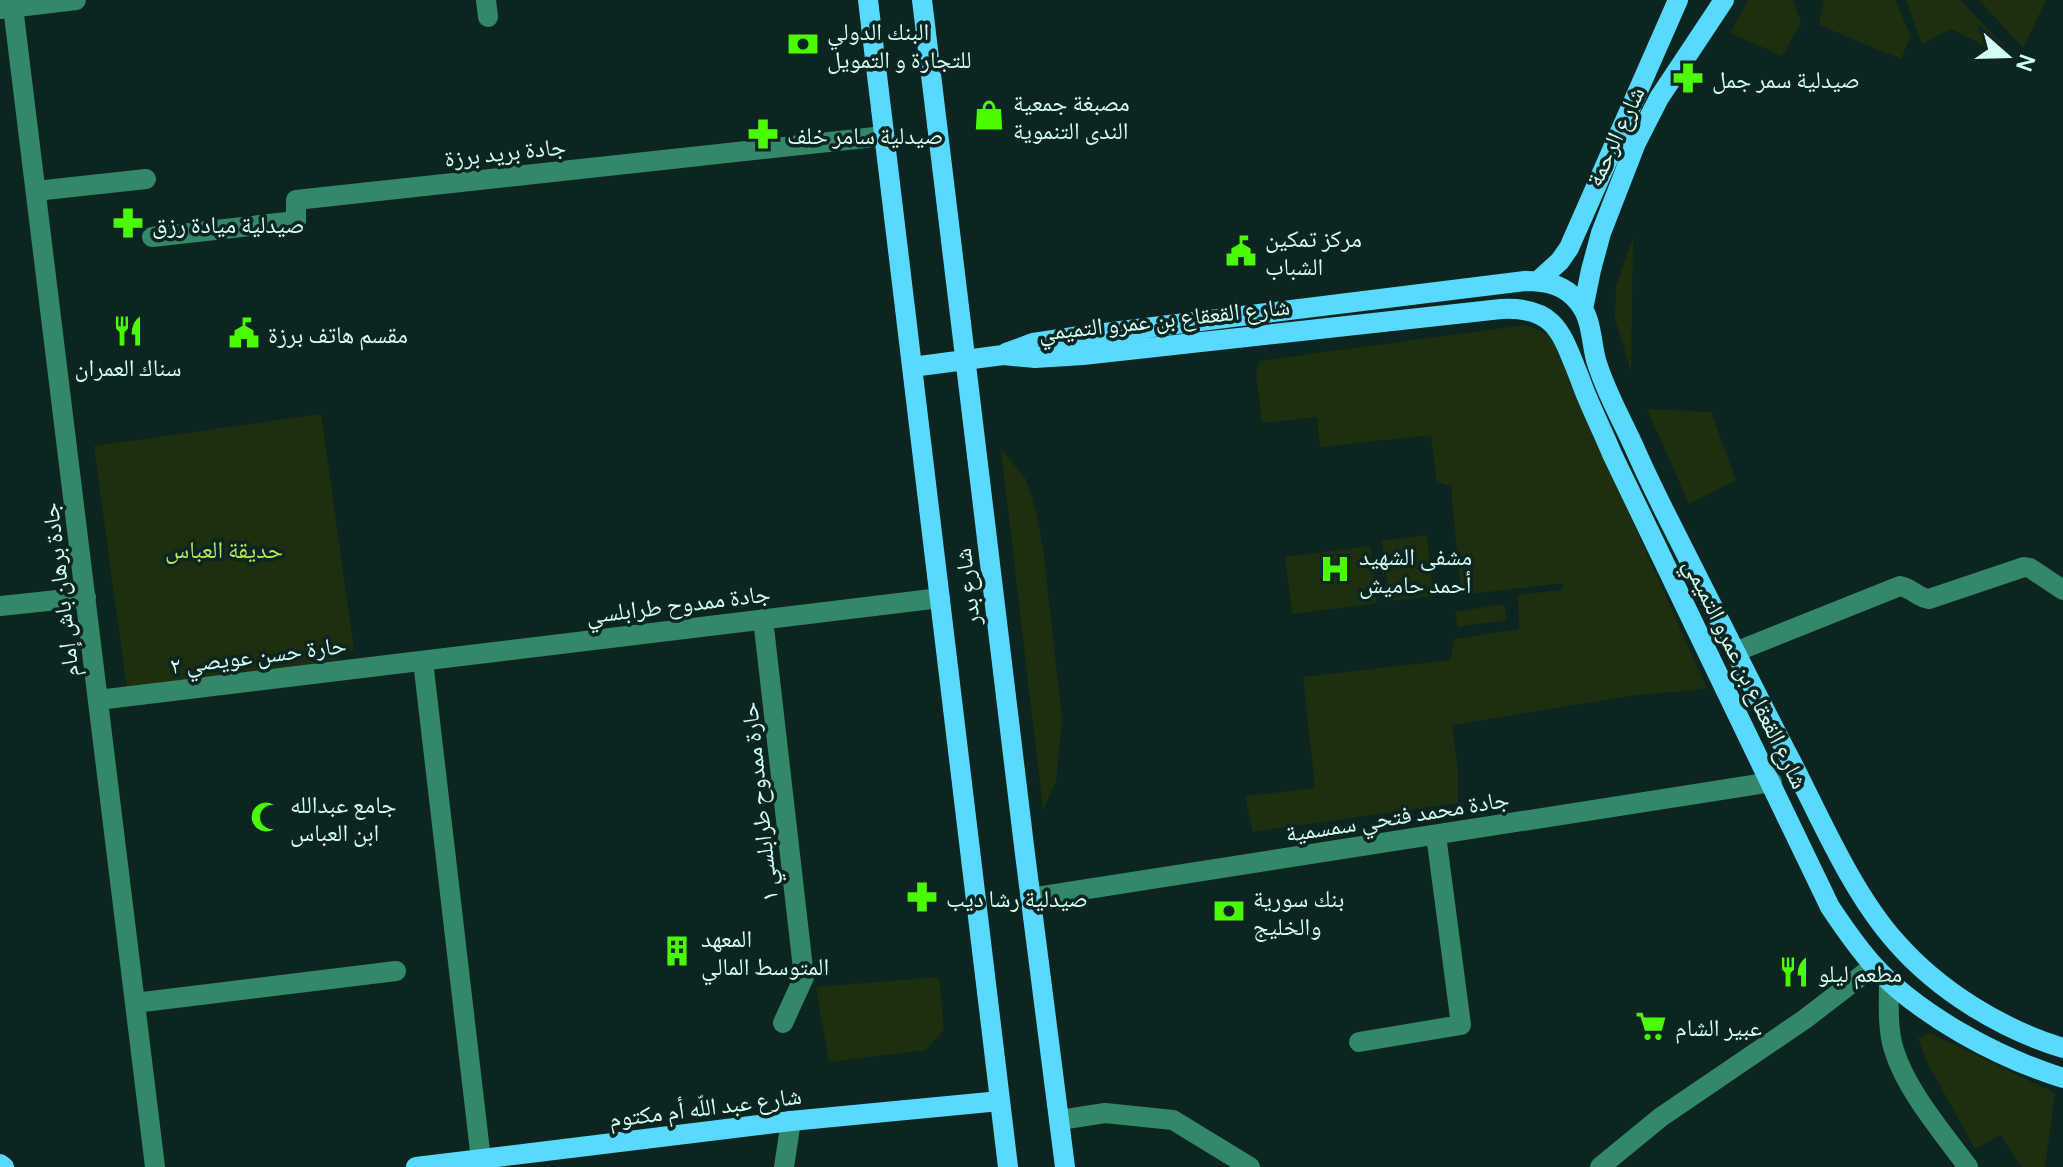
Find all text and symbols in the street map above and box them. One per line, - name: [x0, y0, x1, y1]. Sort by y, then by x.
- place label: البنك الدولي للتجارة و التمويل: [827, 14, 972, 75]
- north arrow: [1967, 16, 2047, 96]
- bank icon: البنك الدولي للتجارة و التمويل: [786, 27, 820, 61]
- text: N: [2009, 50, 2043, 75]
- pharmacy icon: صيدلية سمر جمل: [1671, 61, 1705, 95]
- place label: صيدلية سمر جمل: [1712, 62, 1860, 95]
- street label: شارع الرحمة: [1576, 81, 1652, 191]
- place label: مصبغة جمعية الندى التنموية: [1013, 85, 1130, 146]
- shop icon: مصبغة جمعية الندى التنموية: [972, 98, 1006, 132]
- pharmacy icon: صيدلية سامر خلف: [746, 117, 780, 151]
- place label: صيدلية سامر خلف: [787, 118, 943, 151]
- street label: جادة بريد برزة: [443, 128, 567, 174]
- pharmacy icon: صيدلية ميادة رزق: [111, 206, 145, 240]
- place label: صيدلية ميادة رزق: [152, 207, 305, 240]
- place label: مركز تمكين الشباب: [1265, 221, 1362, 282]
- public building icon: مركز تمكين الشباب: [1224, 234, 1258, 268]
- street label: شارع القعقاع بن عمرو التميمي: [1037, 288, 1292, 352]
- restaurant icon: سناك العمران: [111, 314, 145, 348]
- public building icon: مقسم هاتف برزة: [227, 316, 261, 350]
- place label: مقسم هاتف برزة: [268, 317, 408, 351]
- place label: سناك العمران: [74, 350, 182, 383]
- street label: جادة برهان باش إمام: [32, 501, 87, 679]
- park label: حديقة العباس: [165, 532, 283, 565]
- place label: مشفى الشهيد أحمد حاميش: [1359, 539, 1472, 600]
- street label: شارع بدر: [945, 546, 987, 629]
- hospital icon: مشفى الشهيد أحمد حاميش: [1318, 552, 1352, 586]
- street label: شارع القعقاع بن عمرو التميمي: [1673, 552, 1817, 796]
- street label: جادة ممدوح طرابلسي: [584, 575, 773, 635]
- street label: حارة حسن عويصي ٢: [168, 627, 349, 685]
- street label: حارة ممدوح طرابلسي ١: [731, 700, 789, 903]
- street label: جادة محمد فتحي سمسمية: [1283, 781, 1512, 853]
- place label: جامع عبدالله ابن العباس: [290, 787, 397, 848]
- mosque icon: جامع عبدالله ابن العباس: [249, 800, 283, 834]
- pharmacy icon: صيدلية رشا ديب: [905, 880, 939, 914]
- place label: صيدلية رشا ديب: [946, 881, 1088, 914]
- place label: بنك سورية والخليج: [1253, 881, 1344, 942]
- bank icon: بنك سورية والخليج: [1212, 894, 1246, 928]
- place label: المعهد المتوسط المالي: [701, 921, 829, 986]
- building icon: المعهد المتوسط المالي: [660, 934, 694, 968]
- restaurant icon: مطعم ليلو: [1777, 955, 1811, 989]
- place label: مطعم ليلو: [1818, 956, 1902, 990]
- supermarket icon: عبير الشام: [1634, 1009, 1668, 1043]
- place label: عبير الشام: [1675, 1010, 1762, 1044]
- street label: شارع عبد اللّه أم مكتوم: [607, 1078, 803, 1135]

